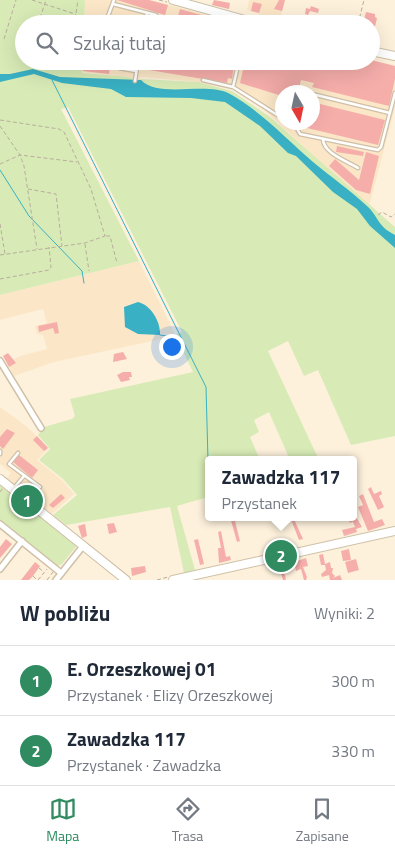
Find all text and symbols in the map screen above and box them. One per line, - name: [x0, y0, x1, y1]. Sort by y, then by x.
- search box: [15, 15, 380, 70]
- text: Szukaj tutaj: [73, 28, 166, 57]
- icon: search: [33, 29, 61, 57]
- north arrow: [275, 85, 320, 130]
- your location: [159, 334, 185, 360]
- popup: [205, 456, 357, 521]
- text: Zawadzka 117: [222, 462, 340, 491]
- pin: 1: [11, 482, 43, 520]
- text: Przystanek: [222, 491, 297, 515]
- pin: 2: [265, 537, 297, 575]
- text: W pobliżu: [20, 597, 110, 629]
- text: Wyniki: 2: [314, 601, 375, 625]
- text: E. Orzeszkowej 01: [67, 654, 216, 683]
- text: 1: [32, 669, 40, 693]
- text: 300 m: [331, 669, 375, 693]
- text: Przystanek · Elizy Orzeszkowej: [67, 683, 273, 707]
- text: Zawadzka 117: [67, 724, 186, 753]
- text: 2: [32, 739, 40, 763]
- text: 330 m: [331, 739, 375, 763]
- text: Przystanek · Zawadzka: [67, 753, 221, 777]
- tab: Mapa: [46, 795, 79, 846]
- tab: Trasa: [172, 795, 203, 846]
- tab: Zapisane: [296, 795, 349, 846]

